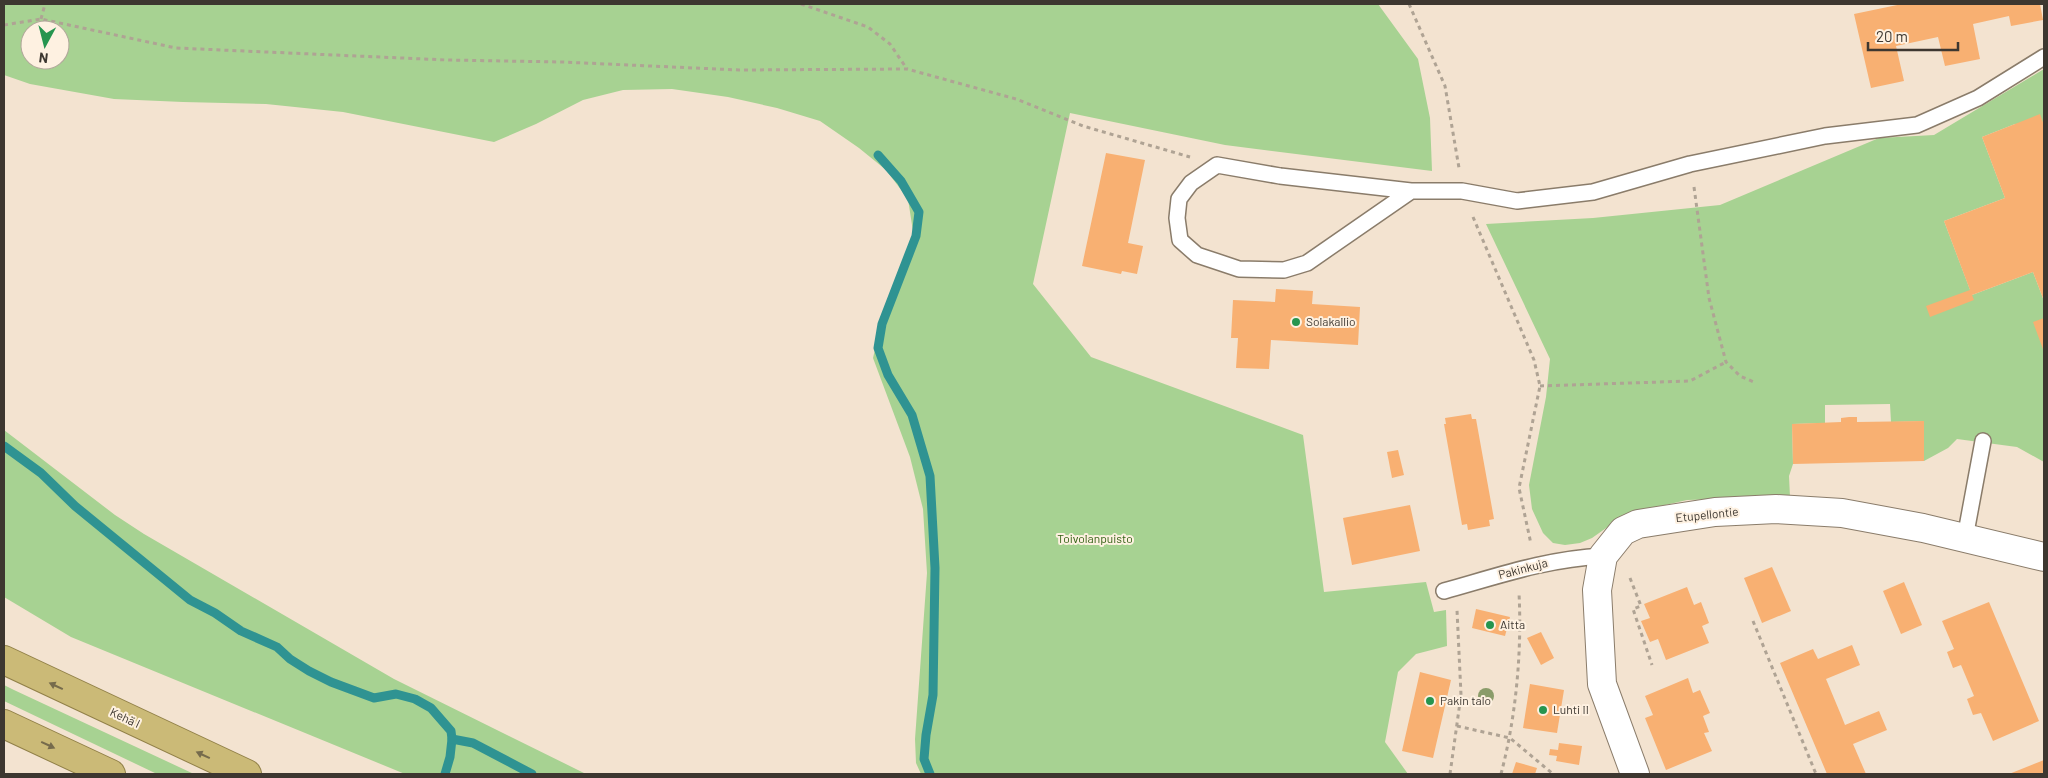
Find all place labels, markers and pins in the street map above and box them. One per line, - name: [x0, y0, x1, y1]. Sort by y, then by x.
- place label: Solakallio: [1306, 314, 1356, 328]
- marker: Solakallio: [1290, 316, 1302, 328]
- place label: Aitta: [1500, 617, 1525, 631]
- marker: Aitta: [1484, 619, 1496, 631]
- place label: Pakin talo: [1440, 693, 1491, 707]
- marker: Pakin talo: [1424, 695, 1436, 707]
- place label: Luhti II: [1553, 702, 1589, 716]
- marker: Luhti II: [1537, 704, 1549, 716]

